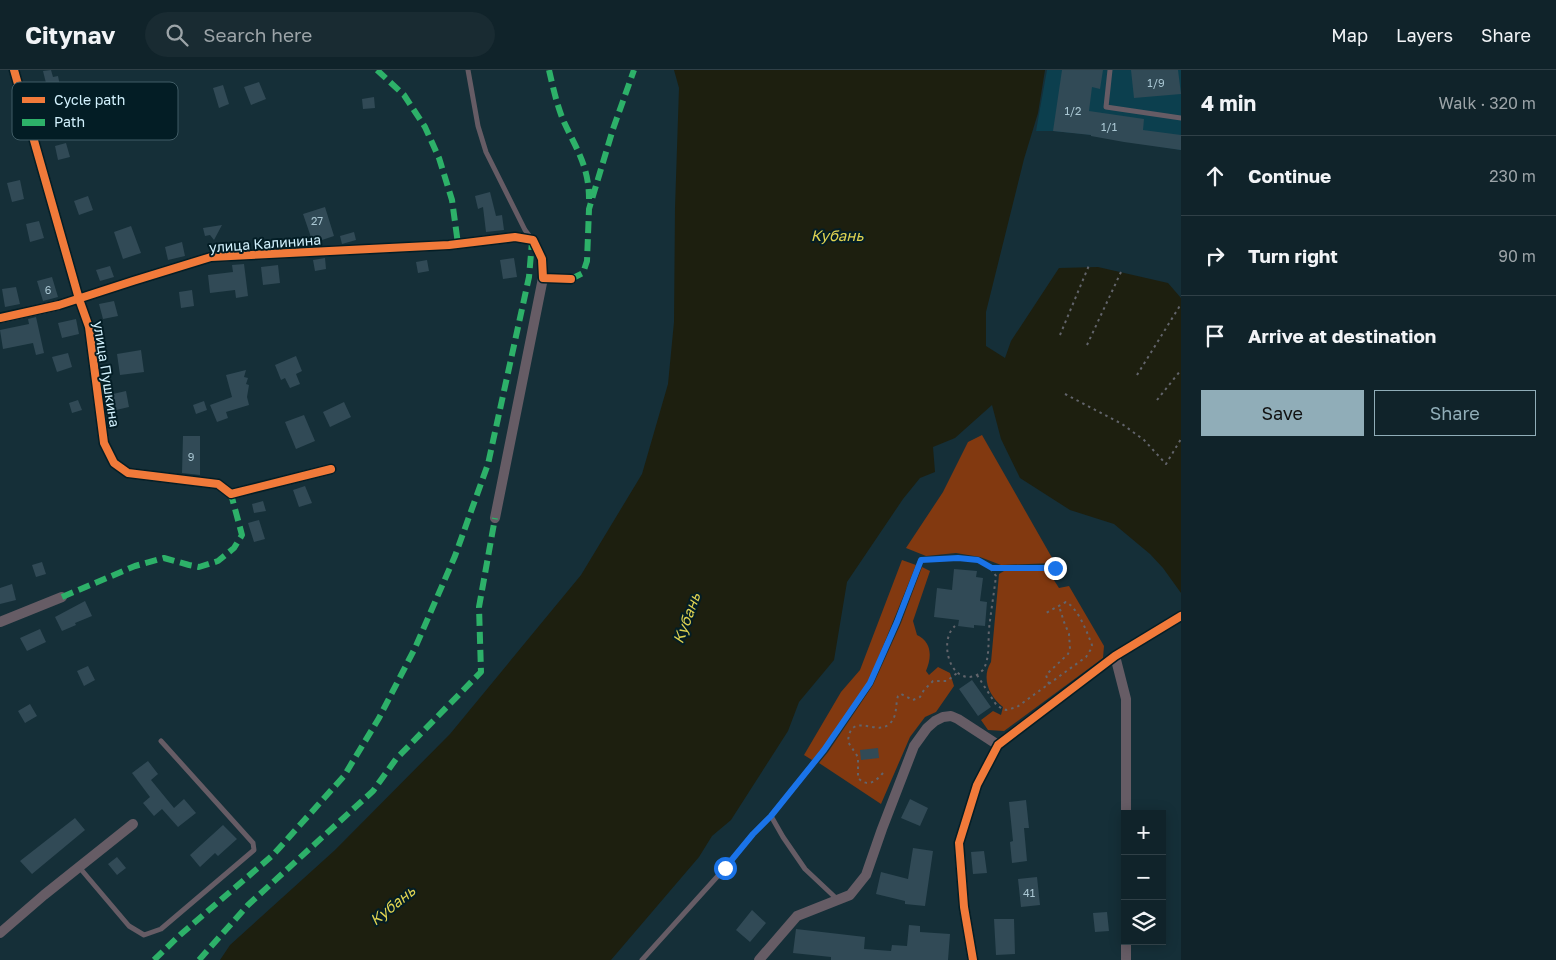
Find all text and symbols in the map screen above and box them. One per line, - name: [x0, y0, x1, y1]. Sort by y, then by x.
- search box: [145, 12, 495, 57]
- text: Citynav: [25, 20, 115, 49]
- icon: search: [163, 21, 191, 49]
- text: Search here: [203, 23, 312, 46]
- text: Map: [1331, 24, 1368, 46]
- text: Layers: [1396, 24, 1453, 46]
- text: Share: [1481, 24, 1531, 46]
- house number: 1/9: [1147, 76, 1165, 89]
- legend: [12, 82, 178, 140]
- text: 4 min: [1201, 90, 1256, 116]
- text: Cycle path: [54, 91, 125, 108]
- text: Walk · 320 m: [1439, 93, 1536, 113]
- house number: 1/2: [1065, 104, 1082, 117]
- text: Path: [54, 113, 85, 130]
- house number: 1/1: [1101, 120, 1117, 133]
- icon: ahead: [1201, 162, 1229, 190]
- text: Continue: [1248, 164, 1331, 187]
- text: 230 m: [1489, 166, 1536, 186]
- house number: 27: [311, 214, 323, 227]
- water label: Кубань: [811, 226, 864, 245]
- street label: улица Калинина: [208, 231, 322, 255]
- icon: right: [1201, 242, 1229, 270]
- text: Turn right: [1248, 244, 1338, 267]
- text: 90 m: [1498, 246, 1536, 266]
- house number: 6: [45, 283, 52, 296]
- street label: улица Пушкина: [90, 320, 124, 428]
- icon: arrive: [1201, 322, 1229, 350]
- text: Arrive at destination: [1248, 324, 1436, 347]
- button: Save: [1201, 390, 1364, 436]
- button: Share: [1374, 390, 1536, 436]
- house number: 9: [188, 450, 194, 463]
- route end: [1044, 557, 1067, 580]
- water label: Кубань: [669, 589, 705, 646]
- map controls: [1121, 810, 1166, 945]
- button: +: [1121, 810, 1166, 855]
- button: −: [1121, 855, 1166, 900]
- route start: [714, 857, 737, 880]
- water label: Кубань: [366, 881, 420, 929]
- house number: 41: [1023, 886, 1035, 899]
- button: layers: [1121, 900, 1166, 945]

